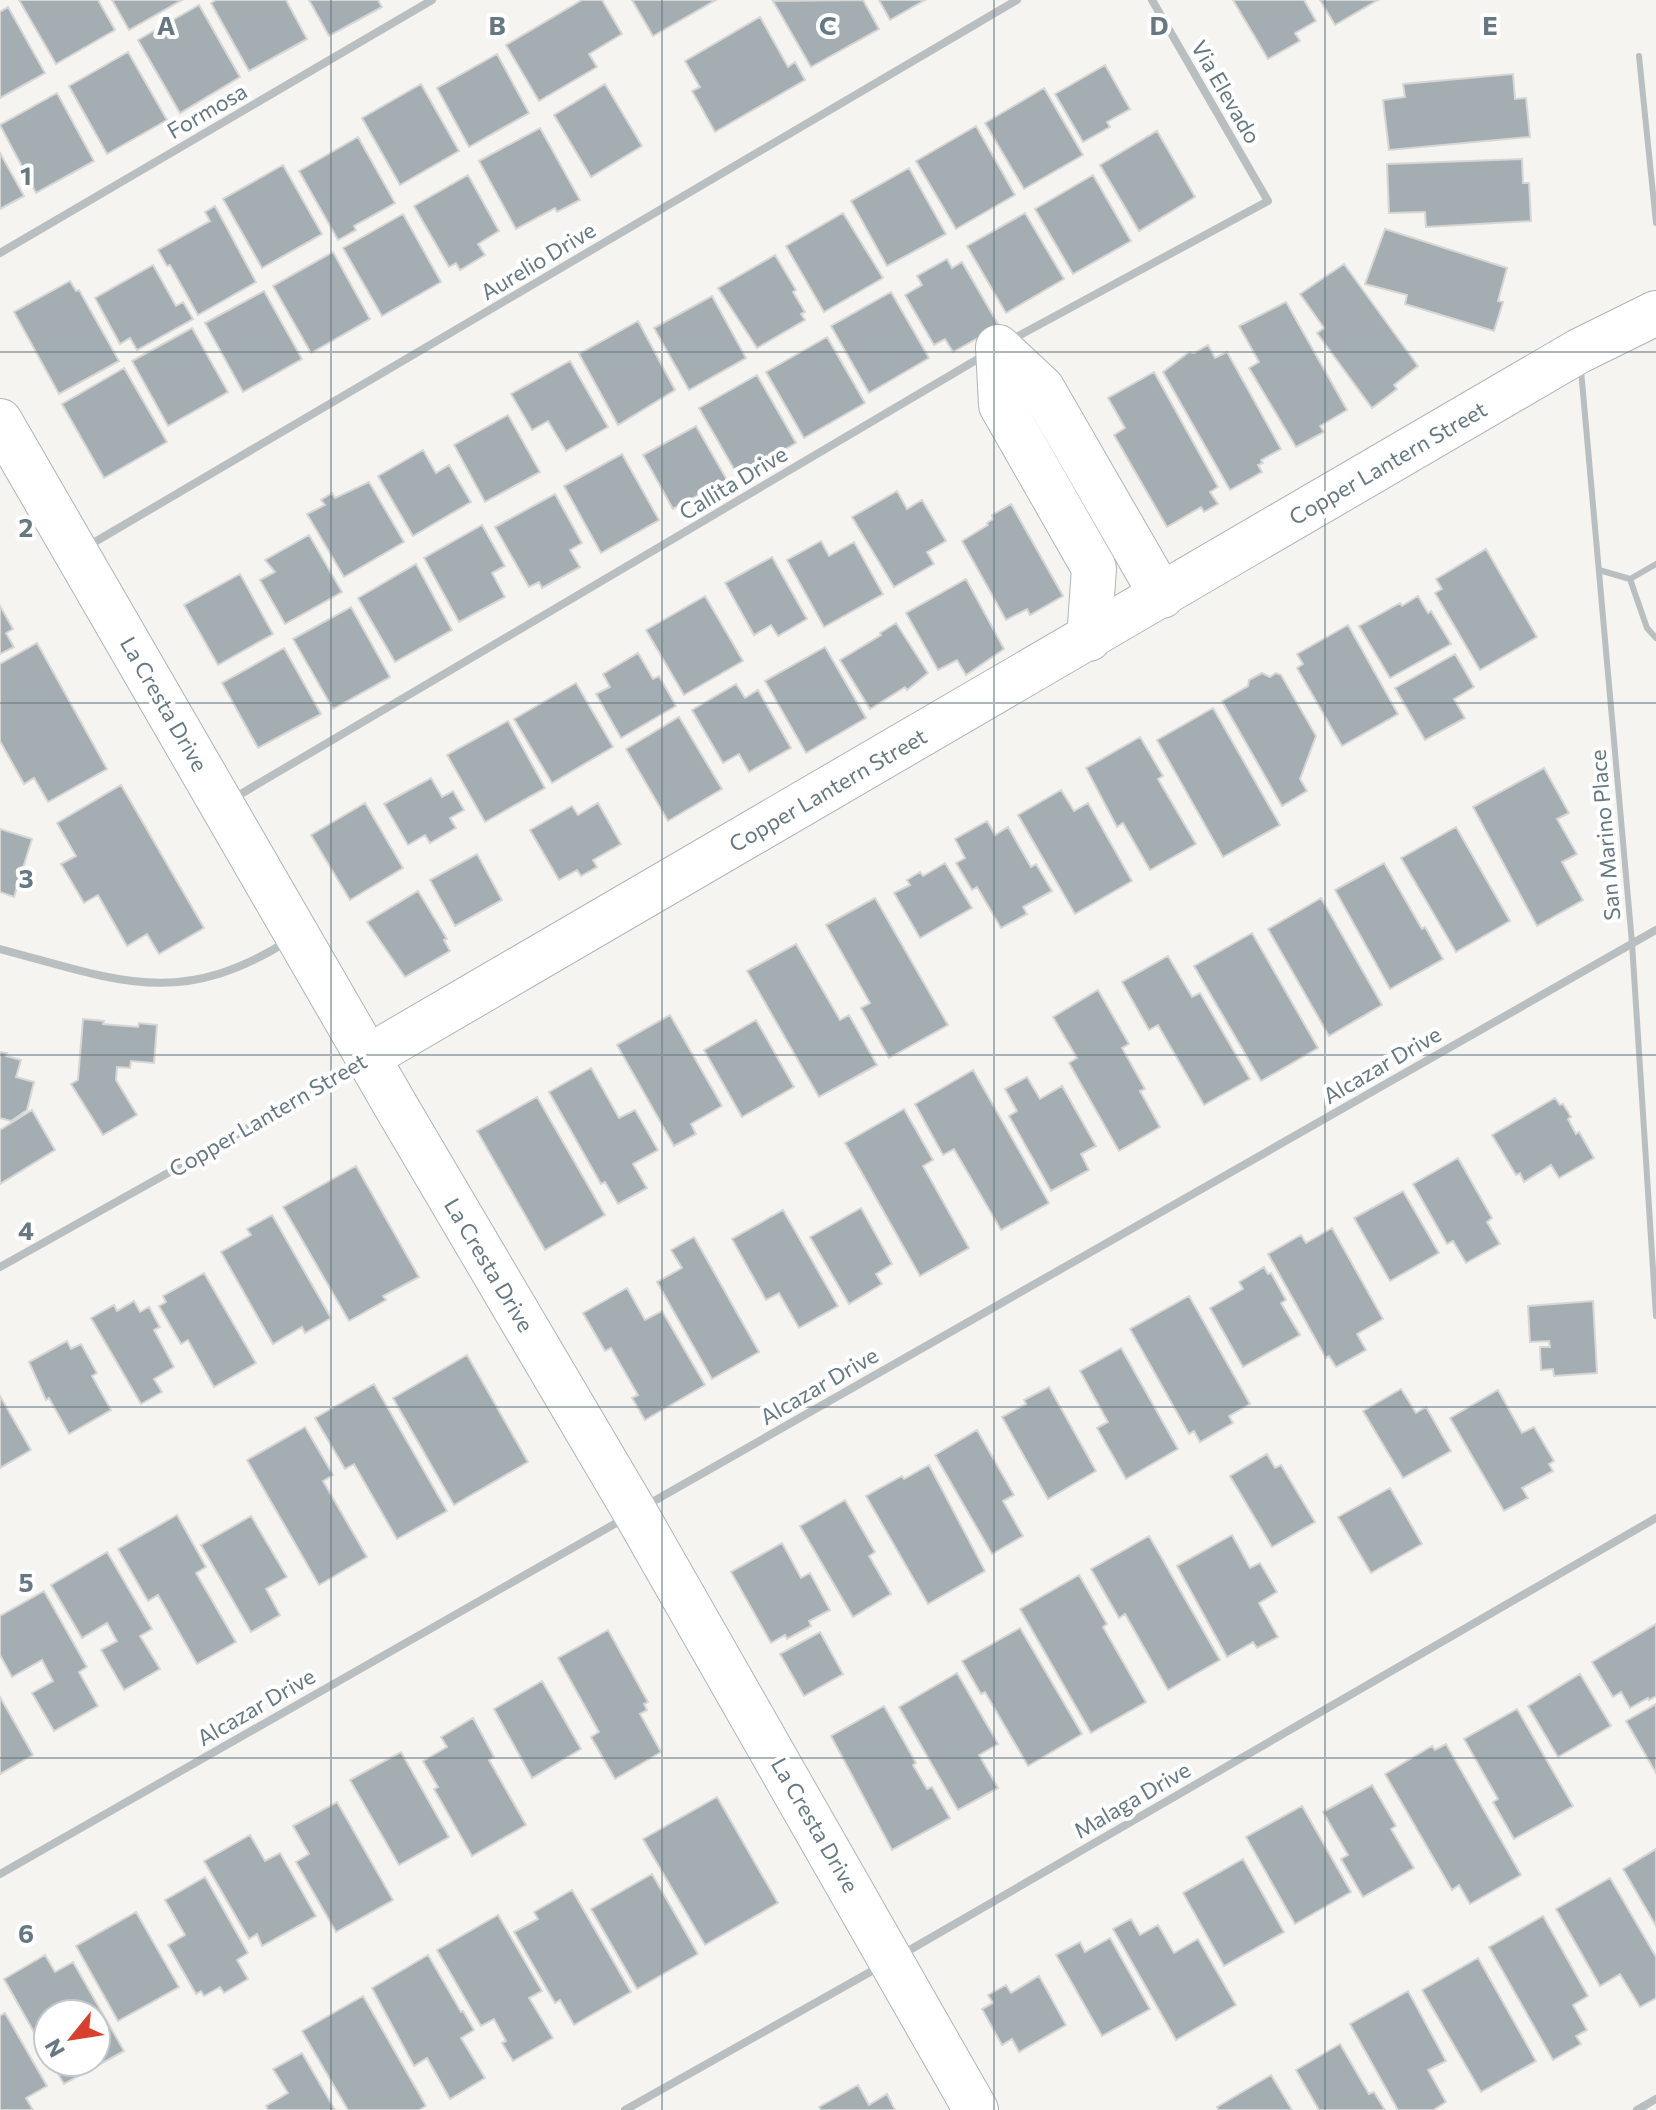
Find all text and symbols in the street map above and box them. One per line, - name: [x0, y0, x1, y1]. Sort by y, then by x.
- text: A: [157, 9, 176, 40]
- text: B: [488, 9, 506, 40]
- text: C: [819, 9, 837, 40]
- text: D: [1149, 9, 1169, 40]
- text: E: [1482, 9, 1498, 40]
- street label: Via Elevado: [1186, 35, 1267, 148]
- street label: Formosa: [162, 77, 251, 144]
- text: 1: [20, 159, 32, 190]
- street label: Aurelio Drive: [475, 216, 600, 305]
- street label: Copper Lantern Street: [1284, 395, 1491, 530]
- street label: Callita Drive: [674, 440, 792, 525]
- text: 2: [19, 511, 33, 542]
- street label: La Cresta Drive: [115, 632, 214, 776]
- street label: Copper Lantern Street: [724, 722, 931, 857]
- street label: San Marino Place: [1584, 749, 1625, 922]
- text: 3: [18, 862, 34, 893]
- street label: Alcazar Drive: [1318, 1020, 1446, 1109]
- street label: Copper Lantern Street: [164, 1047, 371, 1182]
- street label: La Cresta Drive: [439, 1193, 540, 1337]
- text: 4: [18, 1214, 34, 1245]
- street label: Alcazar Drive: [755, 1341, 883, 1430]
- text: 5: [18, 1566, 34, 1597]
- street label: Alcazar Drive: [192, 1662, 320, 1751]
- street label: La Cresta Drive: [766, 1753, 865, 1897]
- street label: Malaga Drive: [1069, 1755, 1195, 1844]
- text: 6: [18, 1917, 34, 1948]
- north arrow: [32, 1998, 112, 2078]
- text: N: [38, 2034, 70, 2062]

